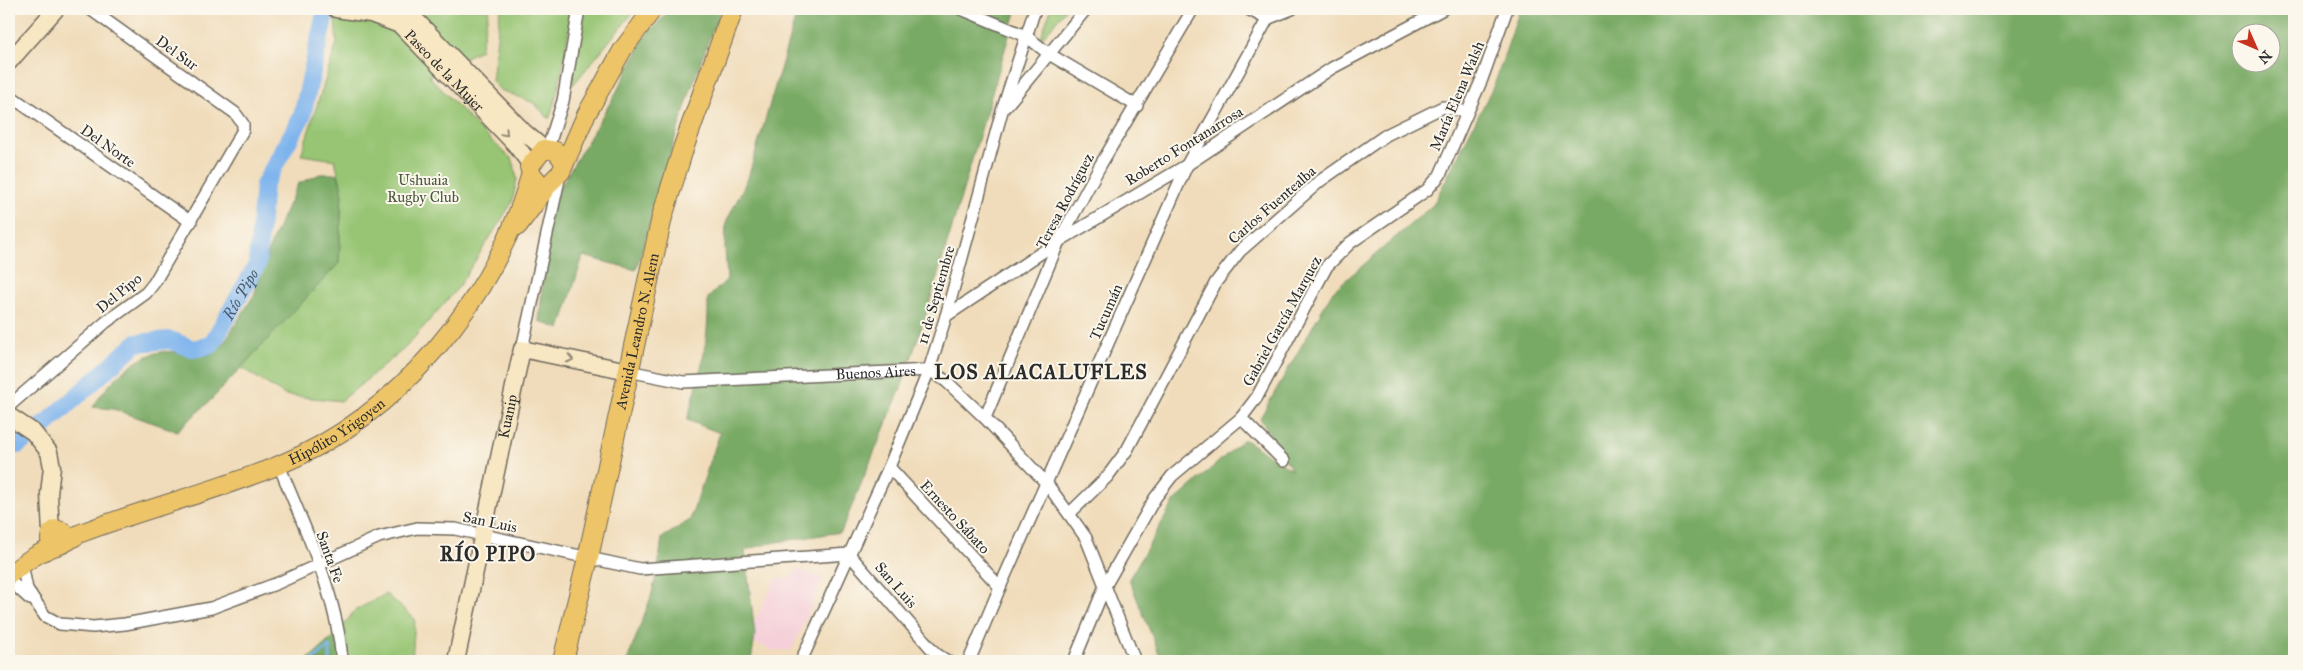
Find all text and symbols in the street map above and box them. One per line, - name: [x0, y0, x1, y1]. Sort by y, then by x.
- north arrow: [2230, 22, 2280, 72]
- street label: Paseo de la Mujer: [401, 26, 488, 116]
- street label: Del Sur: [152, 32, 202, 74]
- street label: María Elena Walsh: [1426, 38, 1489, 154]
- text: N: [2255, 47, 2275, 67]
- street label: Roberto Fontanarrosa: [1122, 102, 1247, 190]
- street label: Del Norte: [77, 121, 139, 171]
- one-way arrow: [499, 127, 508, 136]
- street label: Teresa Rodríguez: [1032, 150, 1098, 252]
- street label: Carlos Fuentealba: [1225, 162, 1320, 248]
- park label: Ushuaia Rugby Club: [387, 171, 459, 206]
- street label: 11 de Septiembre: [913, 244, 959, 346]
- street label: Avenida Leandro N. Alem: [611, 251, 663, 412]
- street label: Gabriel García Marquez: [1239, 253, 1326, 390]
- water label: Río Pipo: [218, 266, 263, 324]
- street label: Del Pipo: [93, 269, 146, 317]
- street label: Tucumán: [1086, 281, 1126, 343]
- one-way arrow: [565, 353, 574, 364]
- district label: LOS ALACALUFLES: [934, 360, 1148, 384]
- street label: Buenos Aires: [835, 362, 916, 384]
- street label: Kuanip: [494, 393, 521, 440]
- street label: Hipólito Yrigoyen: [285, 394, 389, 469]
- street label: Ernesto Sábato: [916, 476, 994, 558]
- street label: San Luis: [461, 507, 519, 537]
- street label: Santa Fe: [312, 529, 348, 585]
- district label: RÍO PIPO: [440, 540, 536, 566]
- street label: San Luis: [871, 558, 921, 612]

